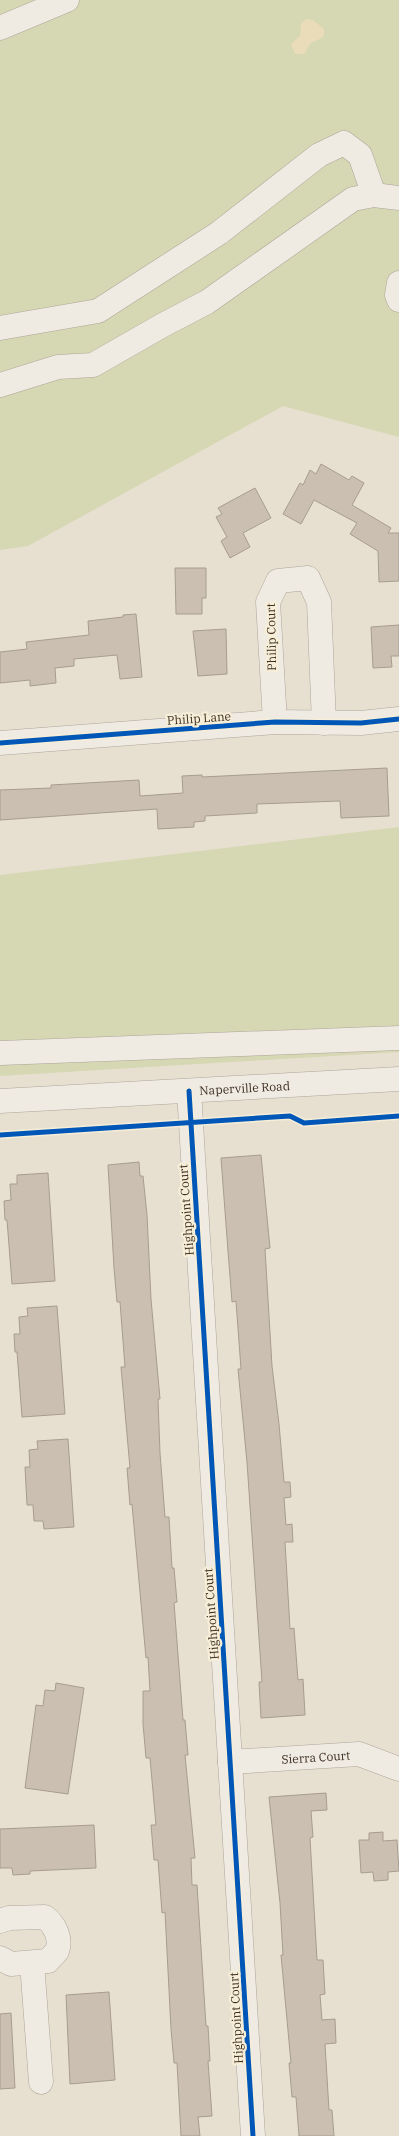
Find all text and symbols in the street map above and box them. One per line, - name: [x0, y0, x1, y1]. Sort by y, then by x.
- street label: Philip Court: [263, 603, 279, 671]
- street label: Philip Lane: [167, 708, 231, 728]
- street label: Naperville Road: [199, 1078, 290, 1097]
- street label: Highpoint Court: [175, 1164, 197, 1256]
- street label: Highpoint Court: [200, 1568, 222, 1660]
- street label: Sierra Court: [281, 1747, 351, 1766]
- street label: Highpoint Court: [226, 1972, 246, 2064]

